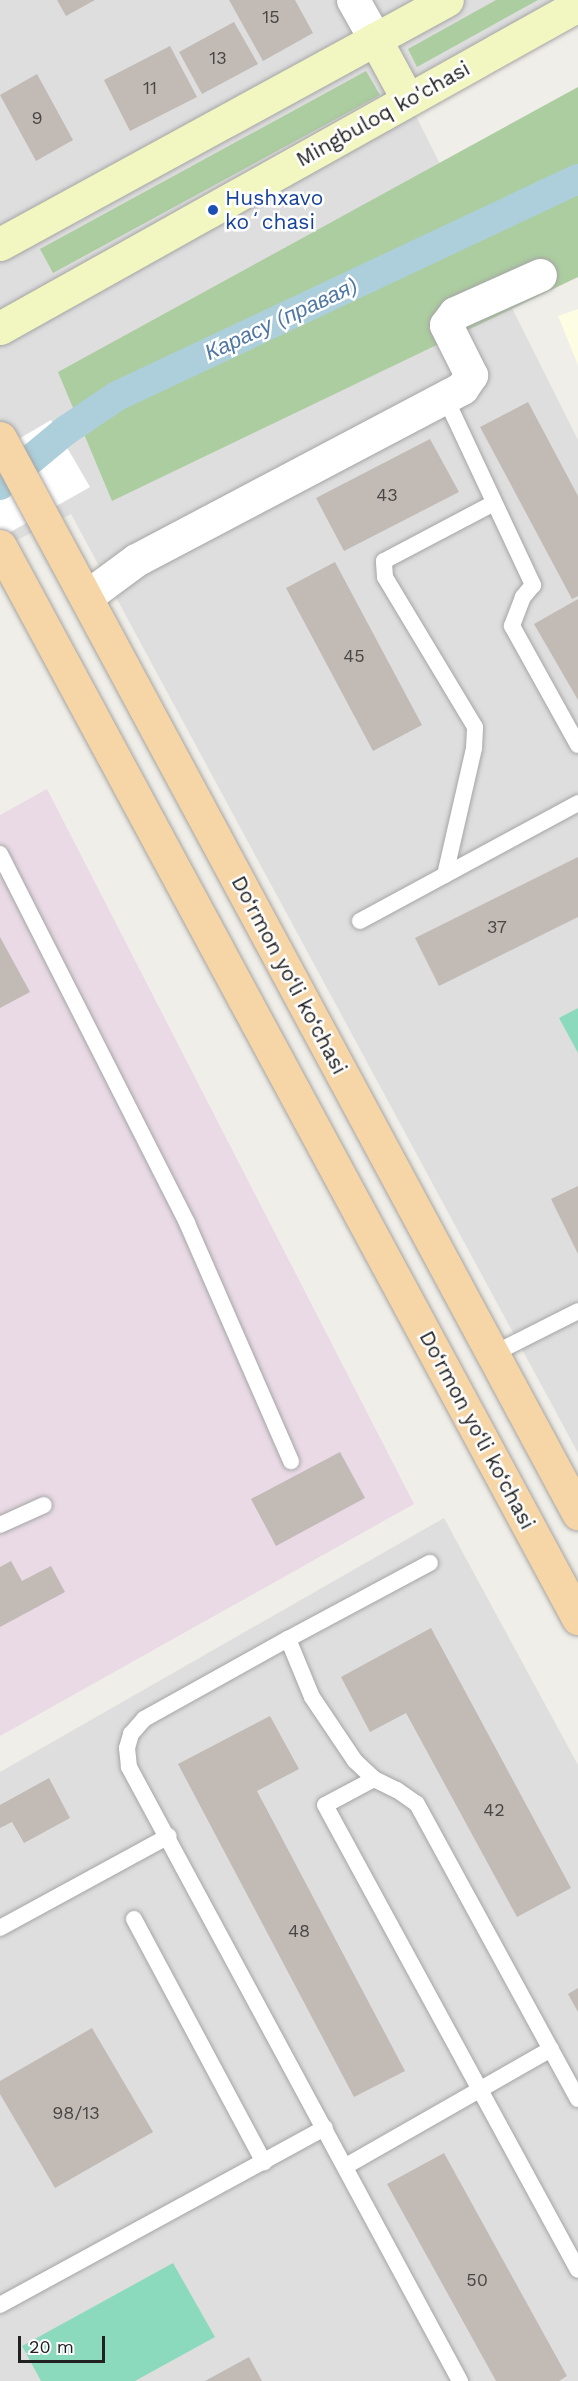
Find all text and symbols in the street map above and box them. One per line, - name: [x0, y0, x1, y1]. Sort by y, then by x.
- house number: 15: [262, 6, 280, 28]
- house number: 13: [209, 47, 227, 69]
- street label: Mingbuloq ko'chasi: [292, 56, 474, 172]
- house number: 11: [143, 77, 157, 99]
- house number: 9: [31, 107, 43, 129]
- place label: Hushxavo koʻchasi: [225, 185, 323, 235]
- marker: Hushxavo koʻchasi: [206, 203, 220, 217]
- water label: Карасу (правая): [200, 272, 362, 366]
- house number: 43: [376, 484, 398, 506]
- house number: 45: [343, 645, 365, 667]
- street label: Do‘rmon yo‘li ko‘chasi: [226, 871, 352, 1079]
- house number: 37: [487, 916, 507, 938]
- street label: Do‘rmon yo‘li ko‘chasi: [414, 1326, 540, 1534]
- house number: 42: [483, 1799, 505, 1821]
- house number: 48: [288, 1920, 310, 1942]
- house number: 98/13: [52, 2102, 100, 2124]
- house number: 50: [466, 2269, 488, 2291]
- scale bar: [21, 2324, 108, 2362]
- text: 20 m: [29, 2336, 74, 2357]

